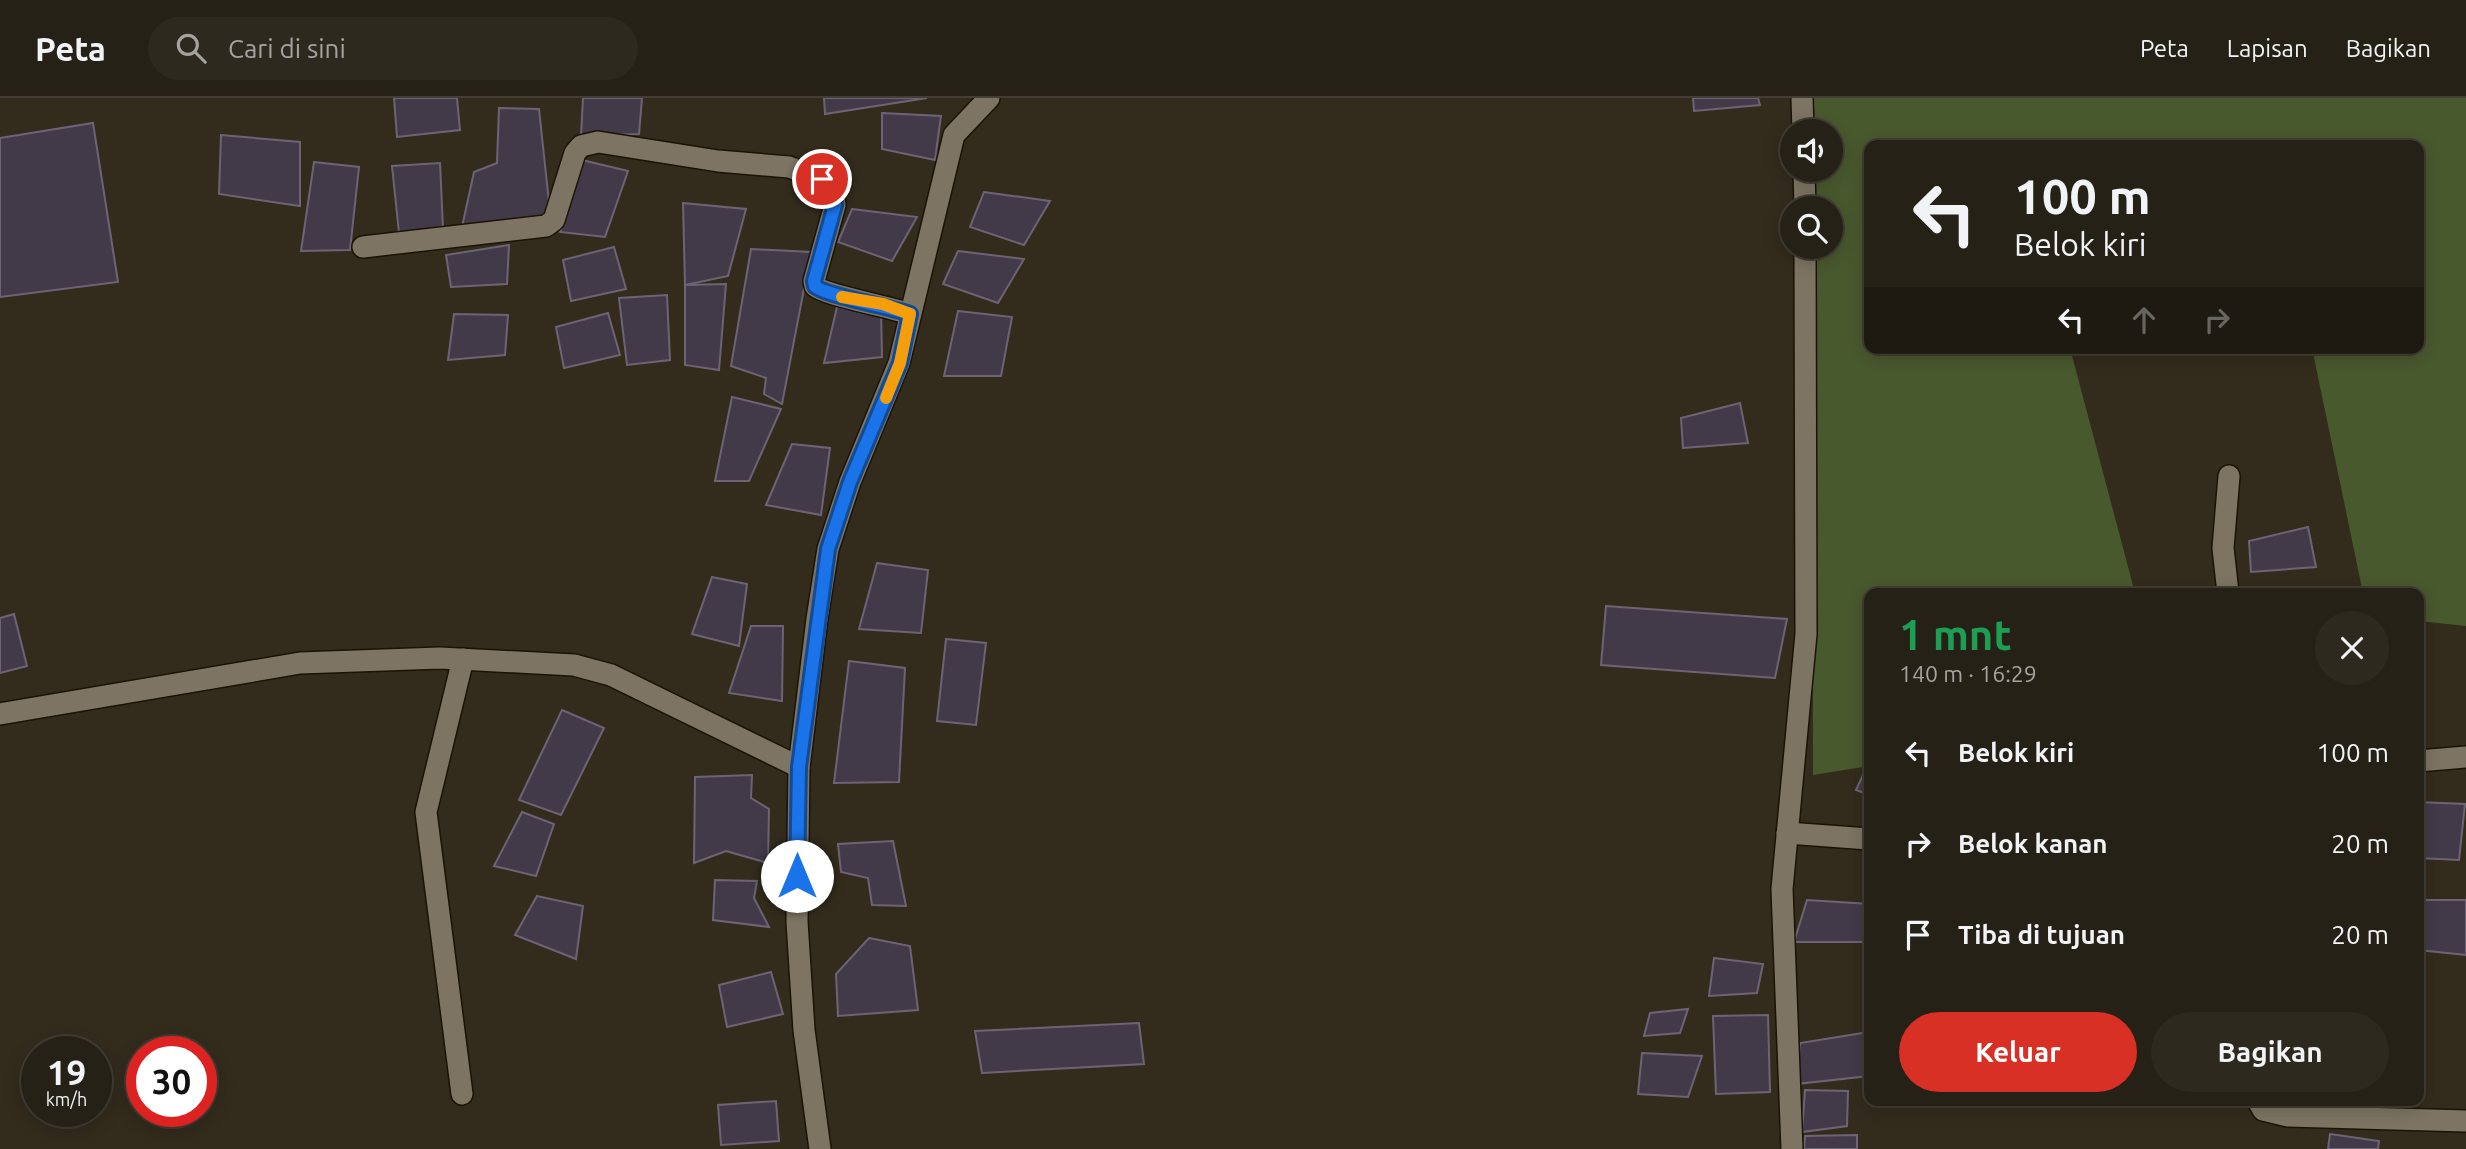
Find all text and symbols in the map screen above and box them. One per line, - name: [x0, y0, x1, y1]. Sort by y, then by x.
- search box: [148, 17, 638, 80]
- icon: search: [172, 29, 210, 67]
- text: Peta: [35, 30, 106, 67]
- text: Cari di sini: [228, 34, 346, 63]
- text: Peta: [2140, 35, 2189, 62]
- text: Lapisan: [2227, 35, 2308, 62]
- text: Bagikan: [2346, 35, 2431, 62]
- map controls: [1780, 119, 1843, 259]
- button: sound: [1780, 119, 1843, 182]
- pin: [792, 149, 852, 209]
- icon: arrive: [803, 160, 841, 198]
- icon: left: [1899, 168, 1990, 259]
- text: 100 m: [2014, 168, 2151, 223]
- button: search: [1780, 196, 1843, 259]
- text: Belok kiri: [2014, 226, 2146, 262]
- icon: left: [2052, 301, 2090, 339]
- icon: ahead: [2125, 301, 2163, 339]
- icon: right: [2198, 301, 2236, 339]
- text: 1 mnt: [1899, 611, 2012, 658]
- button: close: [2315, 611, 2389, 685]
- text: 140 m · 16:29: [1899, 661, 2037, 686]
- icon: left: [1899, 734, 1937, 772]
- text: Belok kiri: [1958, 738, 2074, 767]
- text: 100 m: [2317, 738, 2389, 767]
- icon: right: [1899, 825, 1937, 863]
- text: Belok kanan: [1958, 829, 2108, 858]
- text: 20 m: [2331, 829, 2389, 858]
- position arrow: [760, 839, 834, 913]
- icon: arrive: [1899, 916, 1937, 954]
- text: Tiba di tujuan: [1958, 920, 2125, 949]
- text: 20 m: [2331, 920, 2389, 949]
- button: Keluar: [1899, 1012, 2137, 1092]
- button: Bagikan: [2151, 1012, 2389, 1092]
- speed limit sign: 30: [126, 1036, 217, 1127]
- text: 19: [47, 1052, 86, 1092]
- text: km/h: [46, 1089, 87, 1109]

